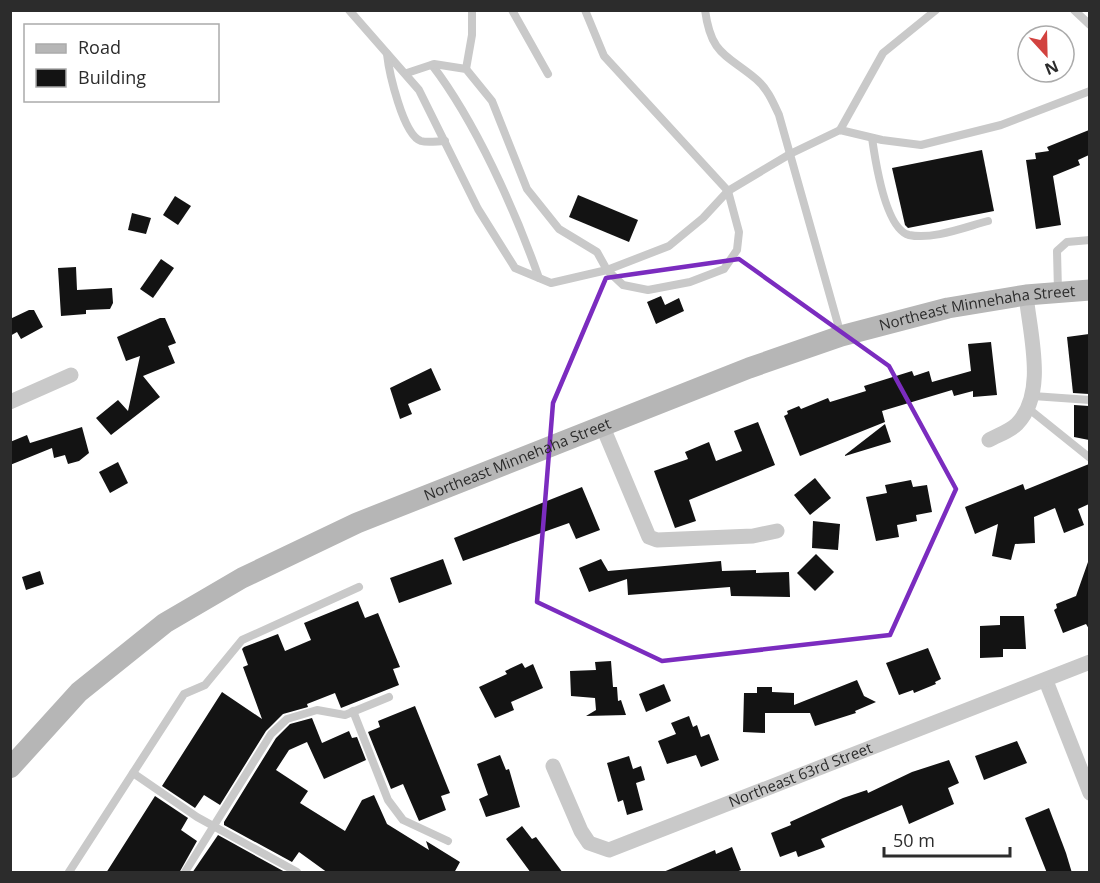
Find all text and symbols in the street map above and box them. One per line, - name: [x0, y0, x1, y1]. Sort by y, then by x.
- legend: [24, 24, 219, 102]
- north arrow: [1016, 24, 1076, 84]
- text: Road: [78, 35, 121, 59]
- text: N: [1041, 55, 1062, 81]
- text: Building: [78, 65, 146, 89]
- street label: Northeast Minnehaha Street: [877, 280, 1076, 335]
- street label: Northeast Minnehaha Street: [421, 413, 613, 505]
- street label: Northeast 63rd Street: [725, 737, 875, 811]
- scale bar: [884, 820, 1010, 858]
- text: 50 m: [893, 828, 935, 852]

